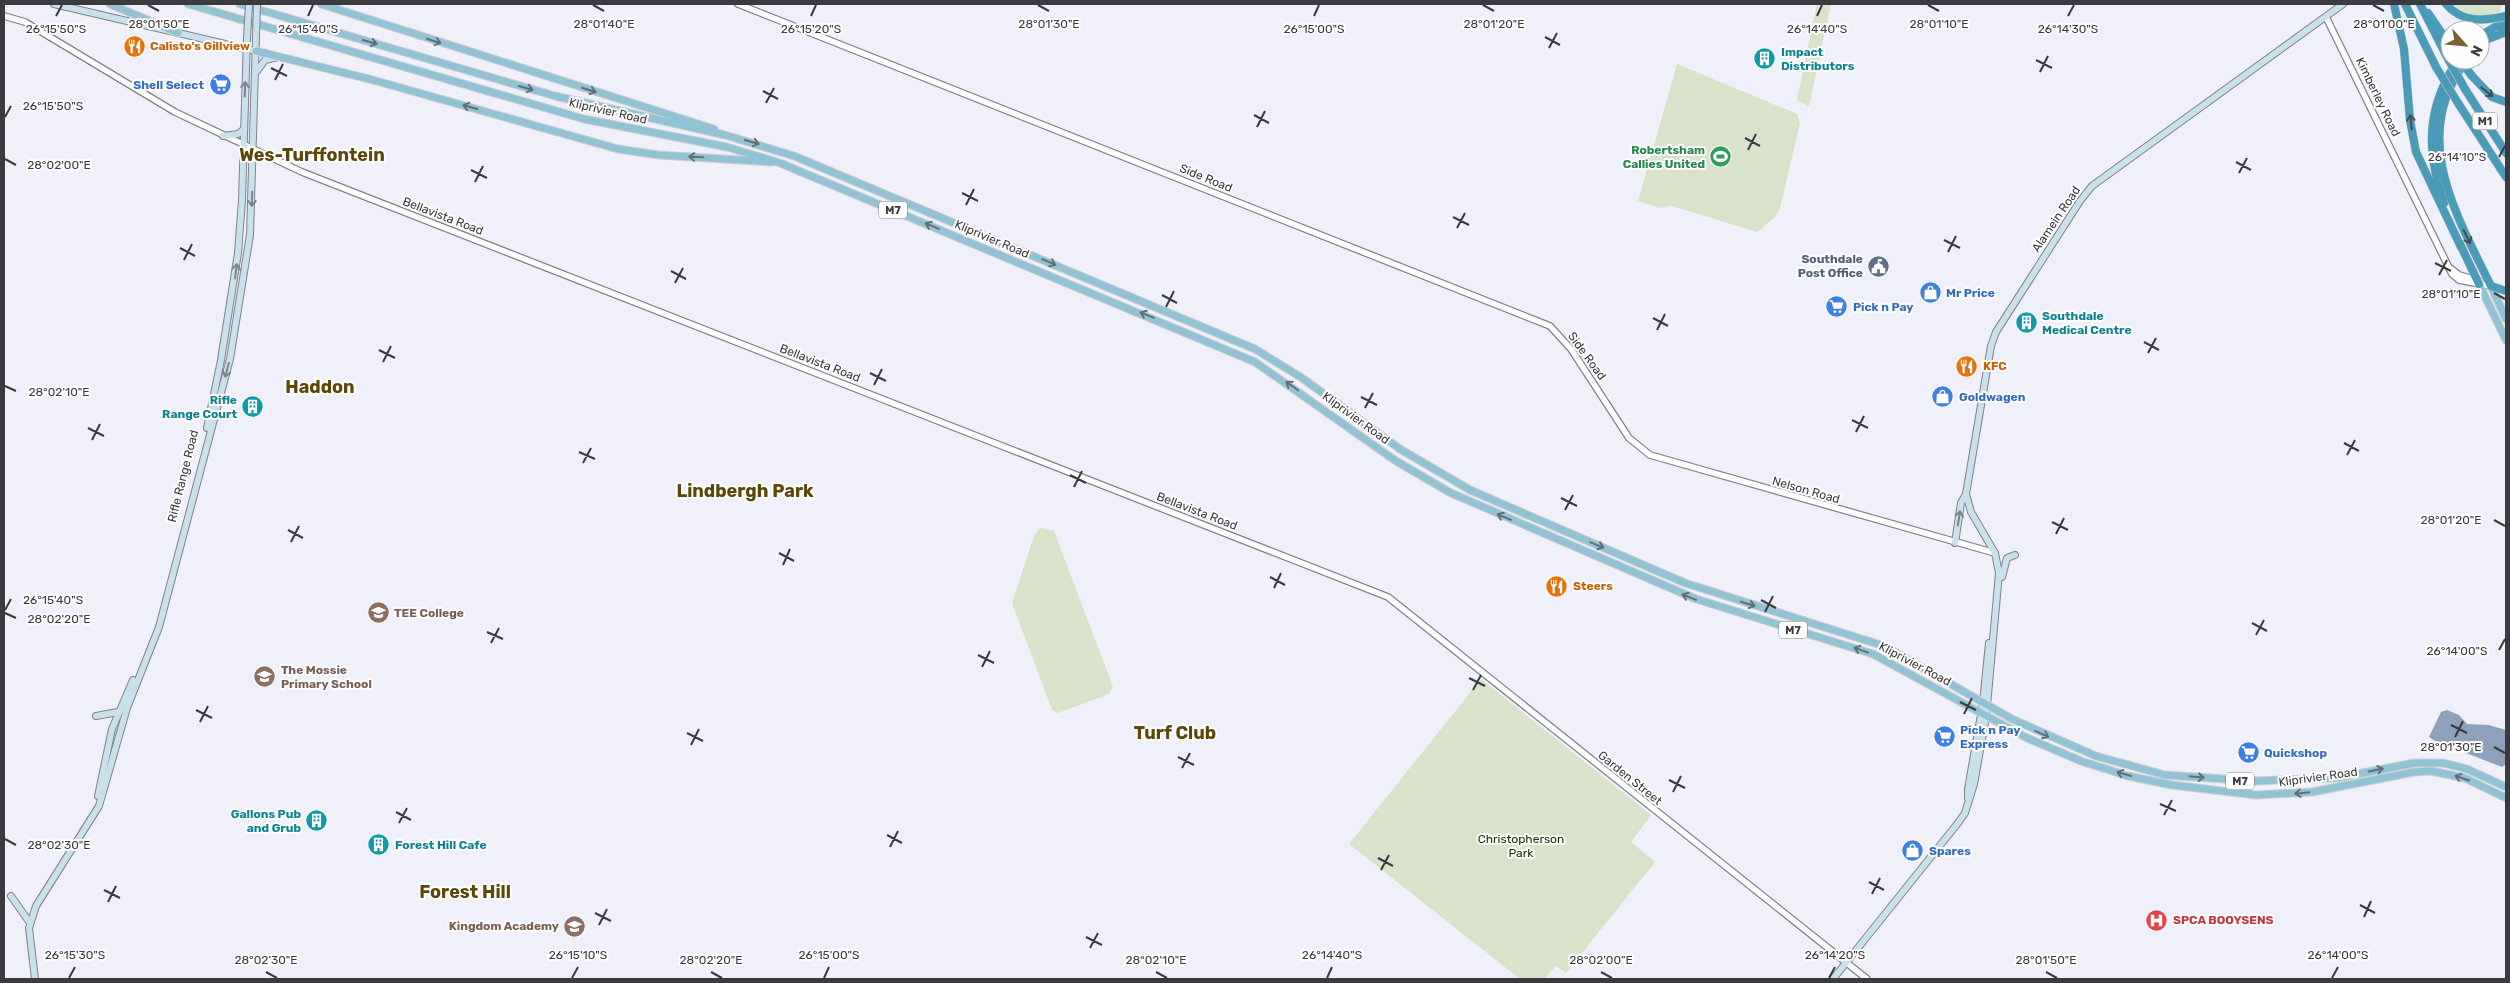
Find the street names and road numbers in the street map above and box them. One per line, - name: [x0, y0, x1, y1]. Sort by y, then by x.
- street label: Kimberley Road: [2353, 55, 2403, 139]
- street label: Kliprivier Road: [568, 95, 648, 127]
- road number: M1: [2472, 112, 2498, 130]
- street label: Side Road: [1178, 161, 1234, 195]
- street label: Alamein Road: [2029, 183, 2083, 255]
- street label: Bellavista Road: [401, 194, 485, 238]
- road number: M7: [879, 202, 907, 218]
- street label: Kliprivier Road: [953, 217, 1031, 261]
- street label: Side Road: [1565, 329, 1609, 383]
- street label: Bellavista Road: [778, 341, 862, 385]
- street label: Kliprivier Road: [1320, 389, 1392, 447]
- street label: Rifle Range Road: [165, 428, 201, 524]
- street label: Nelson Road: [1771, 474, 1841, 506]
- street label: Bellavista Road: [1155, 489, 1239, 533]
- road number: M7: [1779, 622, 1807, 638]
- street label: Kliprivier Road: [1877, 639, 1953, 689]
- street label: Garden Street: [1595, 748, 1665, 808]
- street label: Kliprivier Road: [2278, 765, 2358, 789]
- road number: M7: [2226, 772, 2254, 789]

